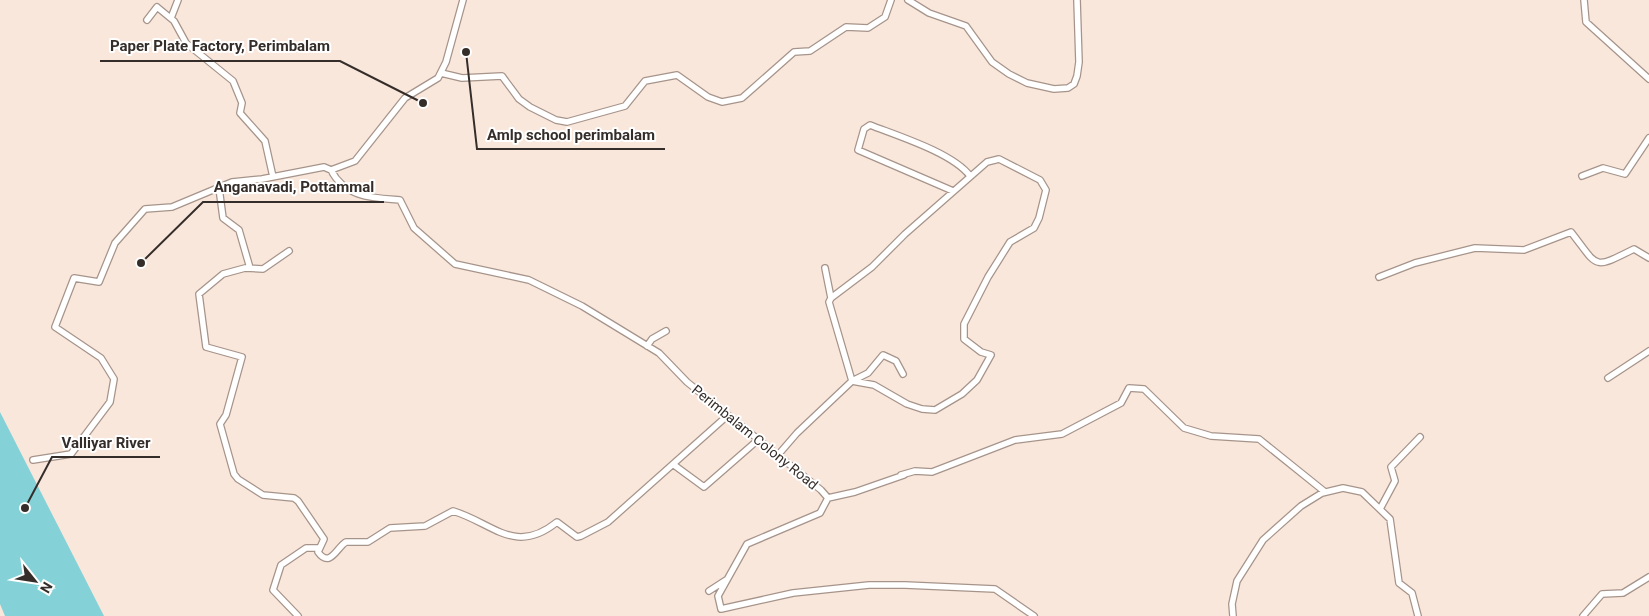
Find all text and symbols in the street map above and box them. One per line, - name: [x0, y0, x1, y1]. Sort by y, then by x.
- callout: Paper Plate Factory, Perimbalam: [100, 31, 340, 61]
- text: Paper Plate Factory, Perimbalam: [110, 37, 330, 55]
- callout: Amlp school perimbalam: [477, 119, 665, 149]
- text: Amlp school perimbalam: [487, 126, 655, 144]
- callout: Anganavadi, Pottammal: [203, 172, 384, 202]
- text: Anganavadi, Pottammal: [214, 178, 374, 196]
- street label: Perimbalam Colony Road: [689, 381, 821, 493]
- callout: Valliyar River: [52, 427, 160, 457]
- text: Valliyar River: [62, 434, 151, 452]
- north arrow: [10, 556, 60, 606]
- text: N: [37, 579, 56, 596]

